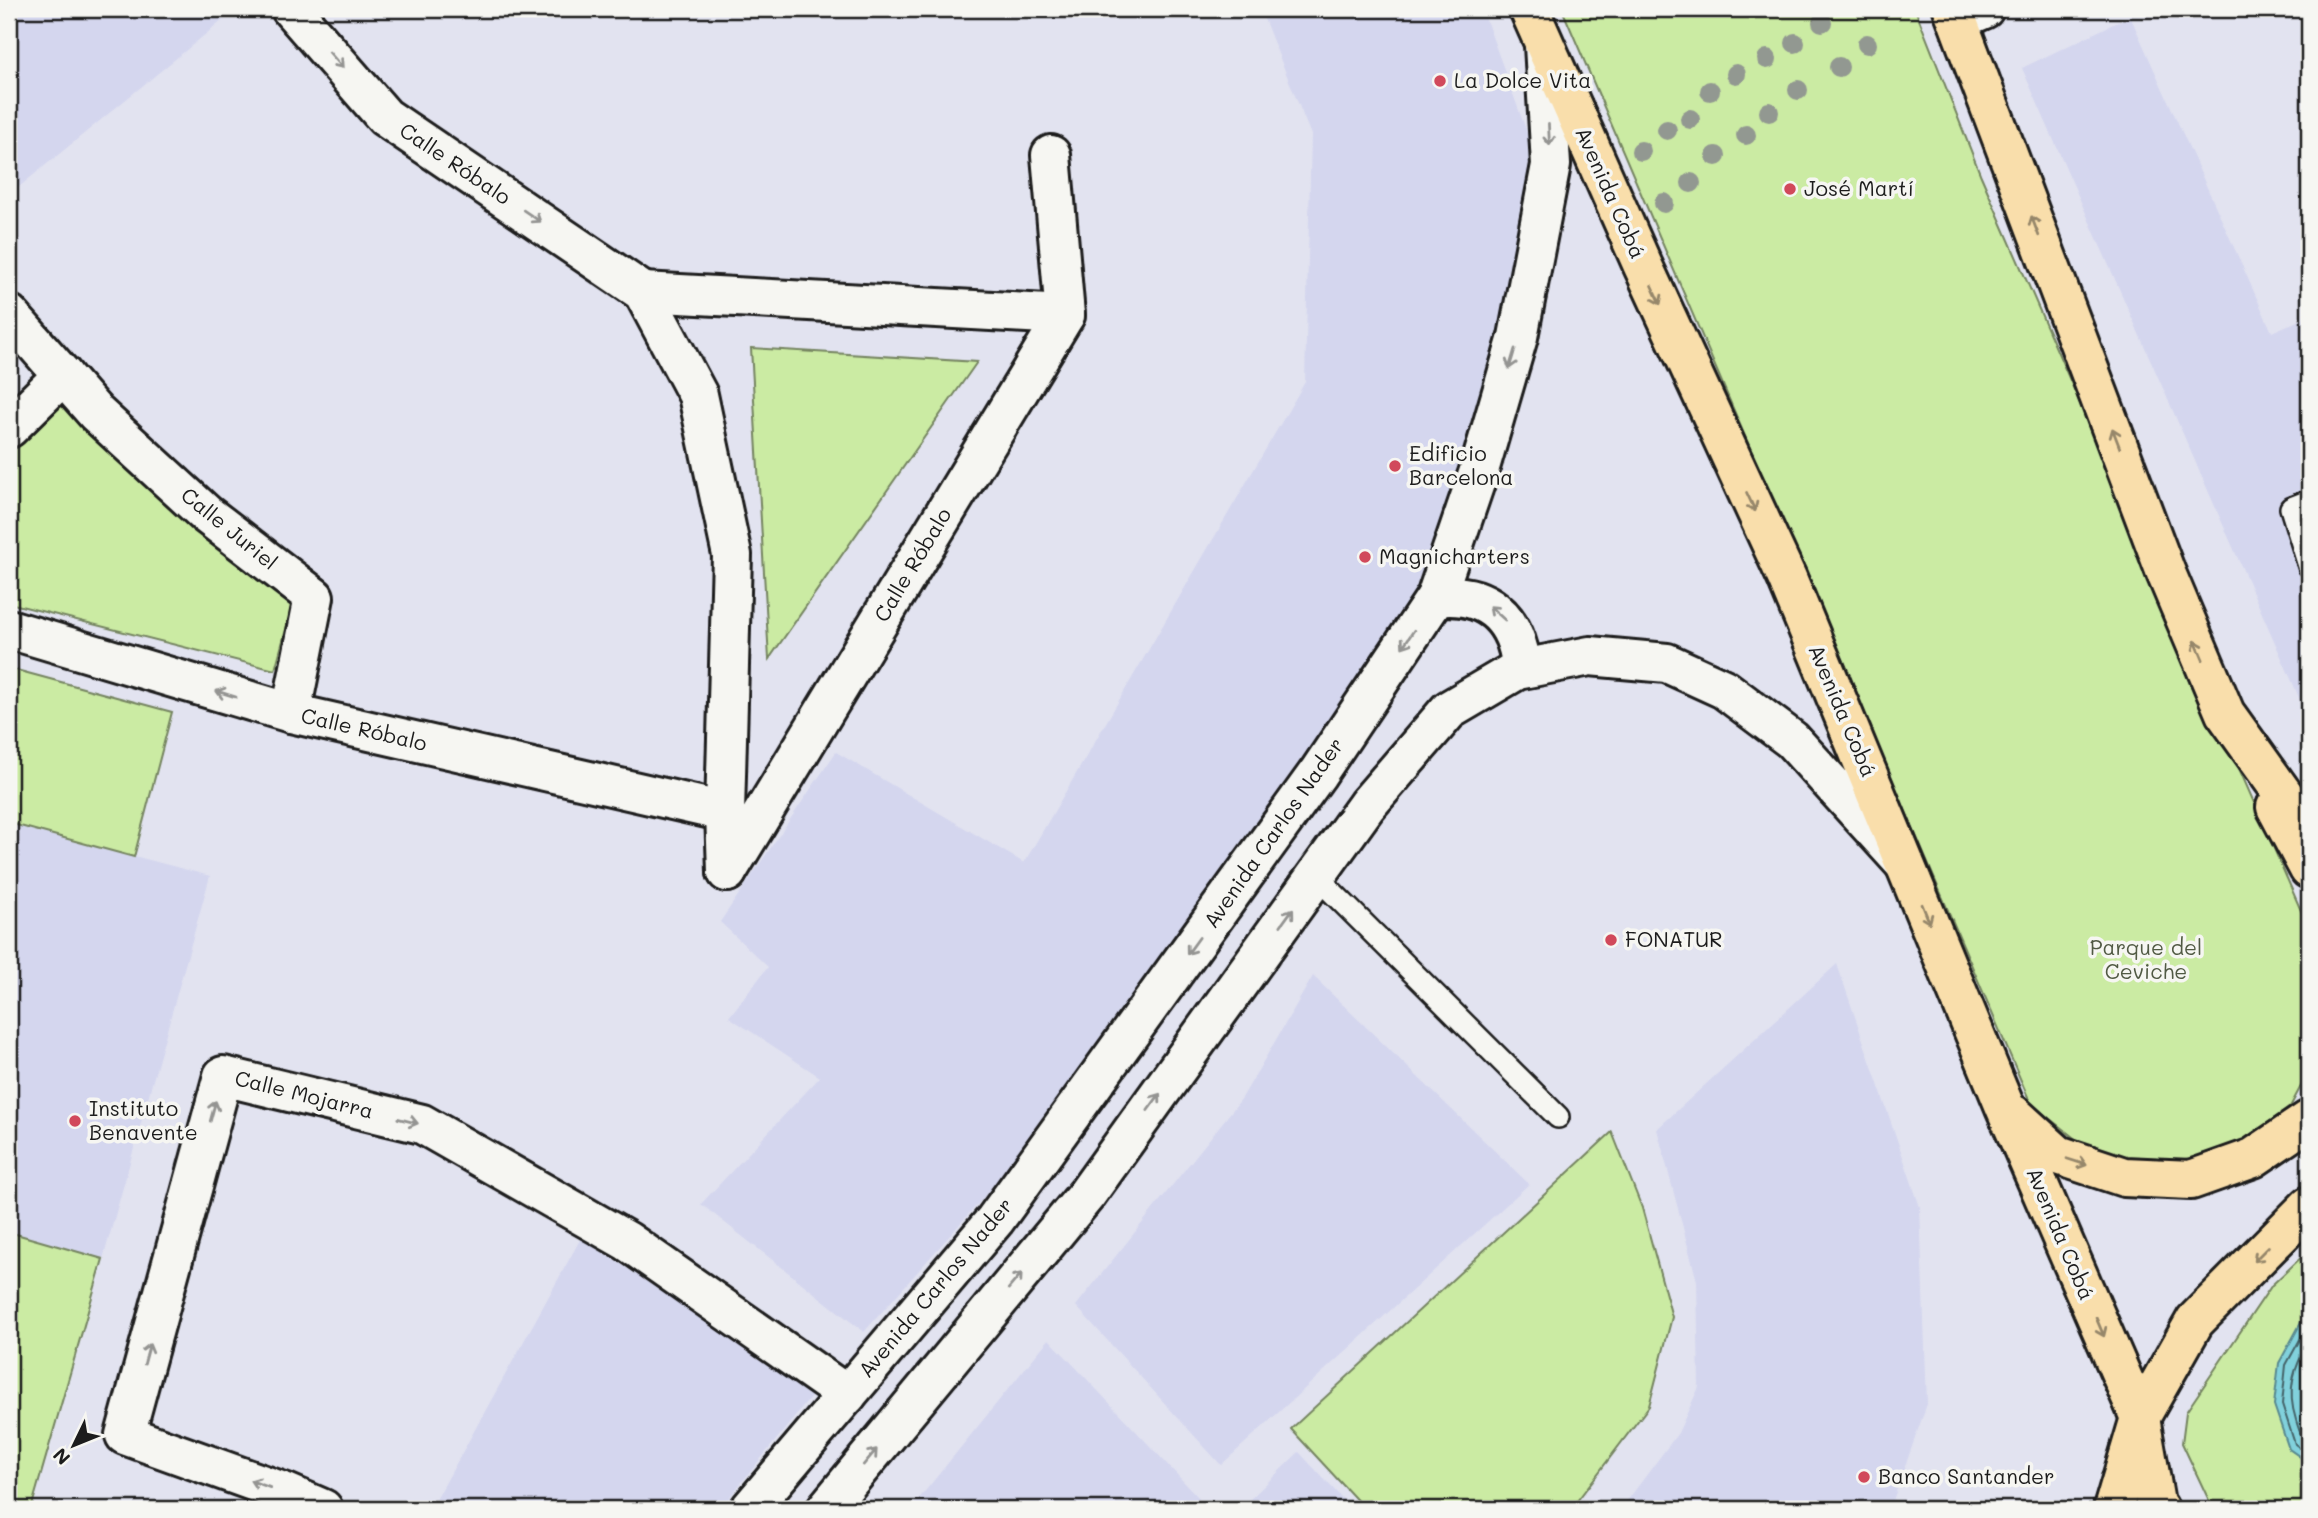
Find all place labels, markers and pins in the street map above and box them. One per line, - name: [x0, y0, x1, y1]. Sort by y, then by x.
- place label: La Dolce Vita: [1454, 66, 1591, 93]
- marker: La Dolce Vita: [1432, 73, 1448, 89]
- place label: José Martí: [1804, 174, 1914, 201]
- marker: José Martí: [1782, 181, 1798, 197]
- place label: Edificio Barcelona: [1409, 439, 1513, 490]
- marker: Edificio Barcelona: [1387, 458, 1403, 474]
- place label: Magnicharters: [1379, 542, 1530, 569]
- marker: Magnicharters: [1357, 549, 1373, 565]
- place label: FONATUR: [1625, 925, 1723, 952]
- marker: FONATUR: [1603, 932, 1619, 948]
- place label: Instituto Benavente: [89, 1094, 198, 1145]
- marker: Instituto Benavente: [67, 1113, 83, 1129]
- place label: Banco Santander: [1878, 1462, 2055, 1489]
- marker: Banco Santander: [1856, 1469, 1872, 1485]

